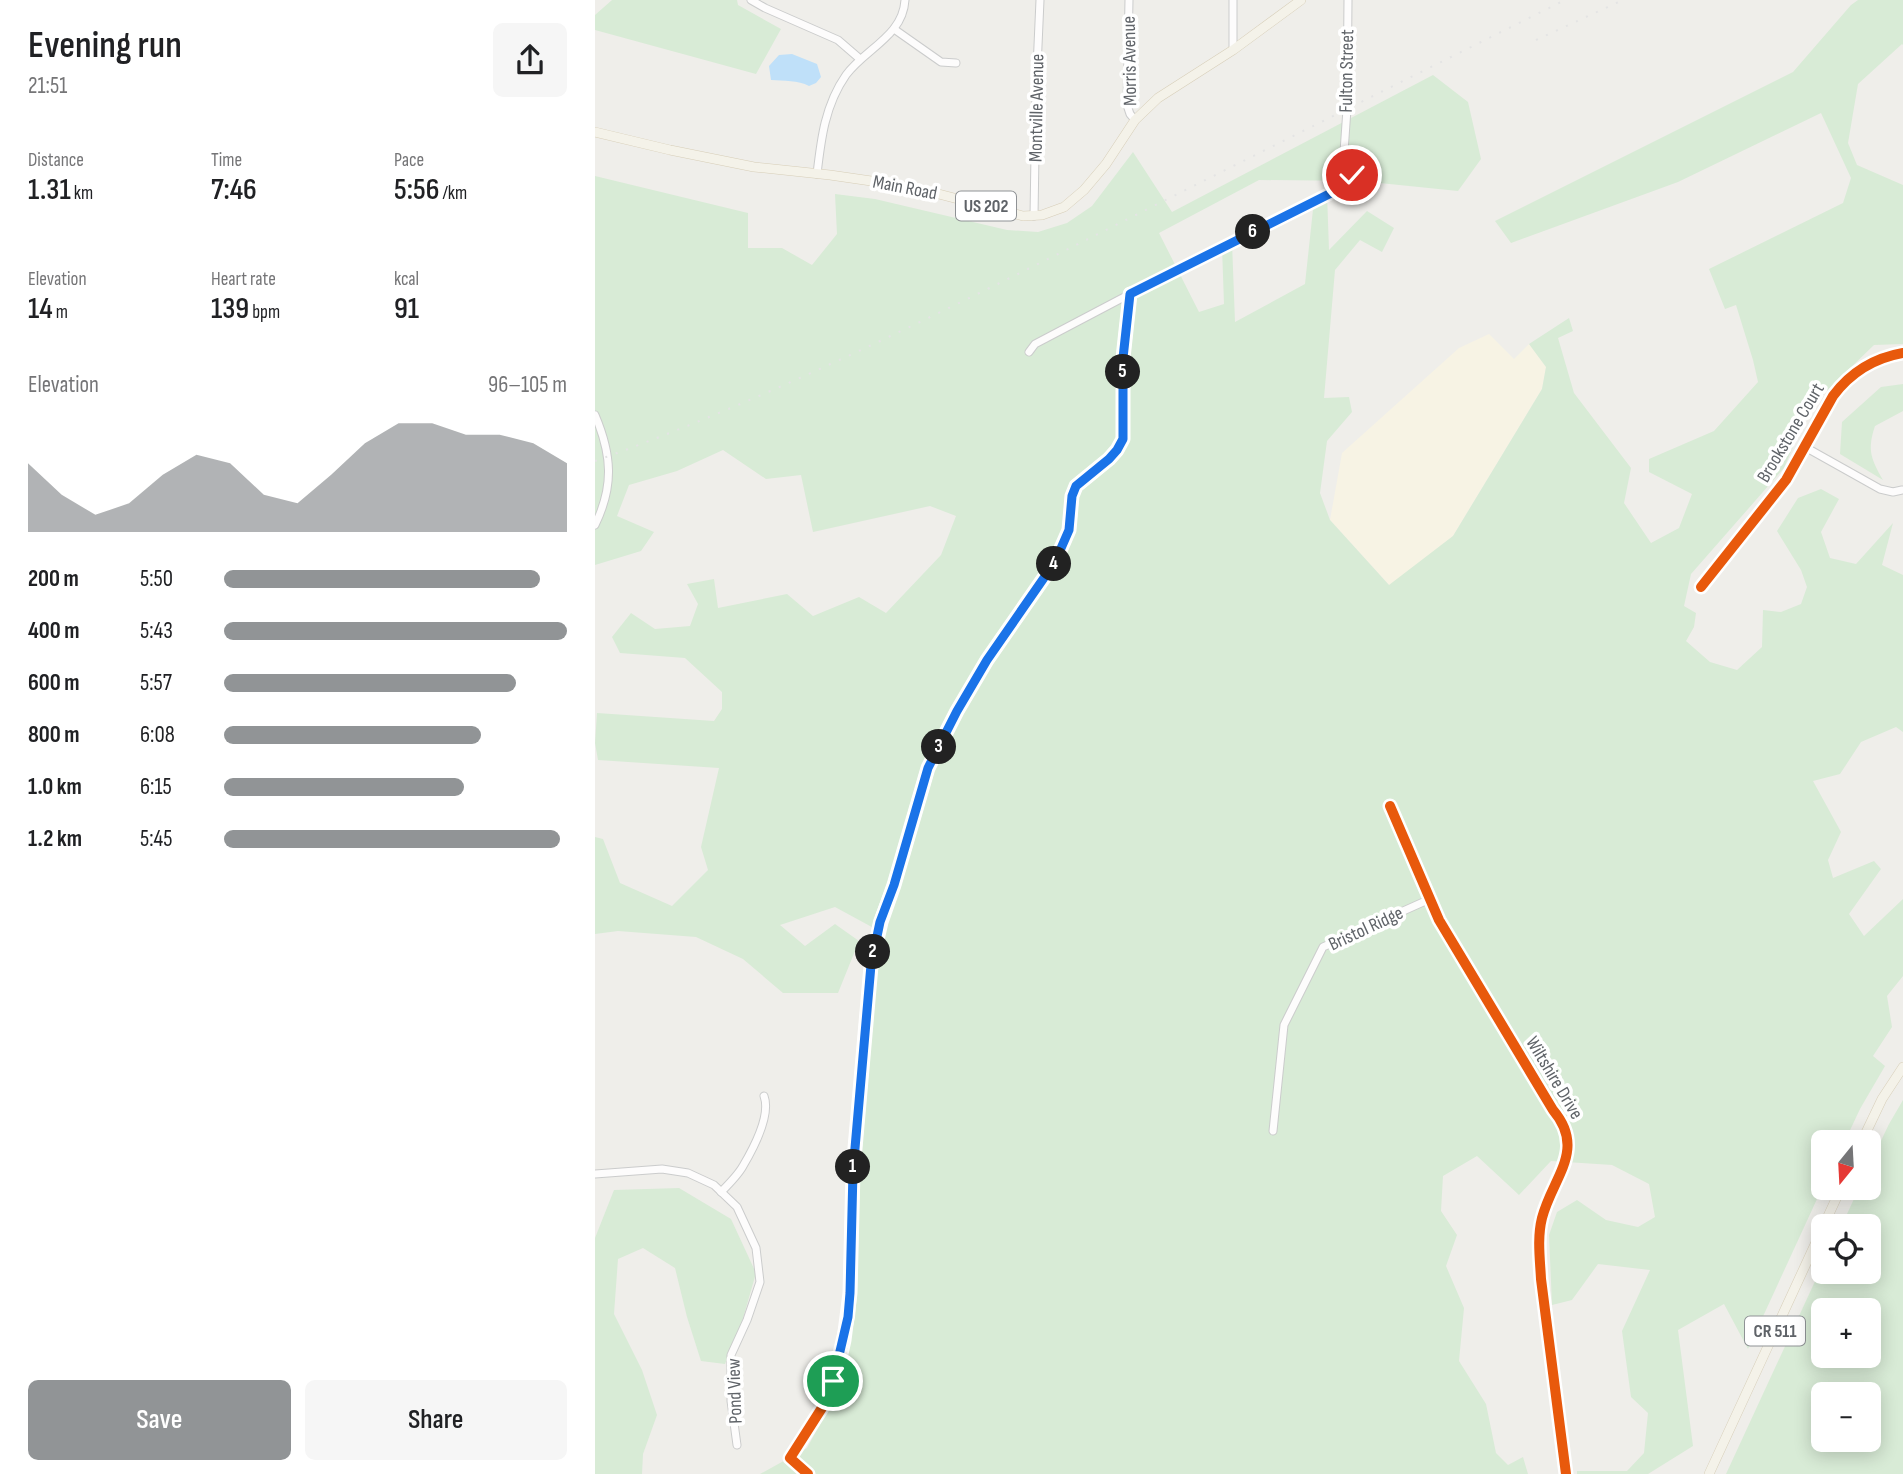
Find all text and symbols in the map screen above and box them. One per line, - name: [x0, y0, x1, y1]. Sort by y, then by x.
- street label: Morris Avenue: [1118, 16, 1142, 106]
- text: Evening run: [28, 23, 182, 68]
- button: share: [493, 23, 567, 97]
- street label: Fulton Street: [1335, 29, 1359, 113]
- street label: Montville Avenue: [1025, 54, 1049, 162]
- text: 21:51: [28, 72, 67, 100]
- pin: [1322, 145, 1382, 205]
- text: Distance: [28, 149, 84, 172]
- text: Time: [211, 149, 242, 172]
- text: Pace: [394, 149, 424, 172]
- icon: check: [1333, 156, 1371, 194]
- street label: Main Road: [871, 171, 939, 205]
- text: 1.31: [28, 172, 71, 208]
- text: 7:46: [211, 172, 257, 208]
- text: 5:56: [394, 172, 439, 208]
- text: km: [71, 182, 93, 205]
- text: /km: [439, 182, 467, 205]
- road number: US 202: [956, 191, 1016, 220]
- pin: 6: [1235, 215, 1271, 250]
- text: 6: [1248, 220, 1257, 243]
- text: Elevation: [28, 268, 87, 291]
- text: Heart rate: [211, 268, 276, 291]
- text: kcal: [394, 268, 419, 291]
- text: 14: [28, 291, 53, 327]
- text: 139: [211, 291, 249, 327]
- text: 91: [394, 291, 419, 327]
- text: m: [53, 301, 68, 324]
- text: bpm: [249, 301, 280, 324]
- pin: 5: [1105, 354, 1141, 390]
- text: 5: [1118, 360, 1127, 383]
- text: Elevation: [28, 371, 99, 399]
- text: 96–105 m: [488, 371, 567, 399]
- street label: Brookstone Court: [1752, 379, 1830, 487]
- pin: 4: [1037, 546, 1071, 582]
- text: 4: [1049, 552, 1058, 575]
- text: 200 m: [28, 565, 79, 593]
- text: 5:50: [140, 565, 173, 593]
- text: 400 m: [28, 617, 79, 645]
- text: 5:43: [140, 617, 173, 645]
- text: 600 m: [28, 669, 80, 697]
- text: 5:57: [140, 669, 172, 697]
- text: 800 m: [28, 721, 80, 749]
- text: 6:08: [140, 721, 175, 749]
- pin: 3: [921, 730, 957, 764]
- text: 3: [934, 735, 943, 758]
- text: 1.0 km: [28, 773, 82, 801]
- text: 6:15: [140, 773, 172, 801]
- text: 1.2 km: [28, 825, 82, 853]
- text: 5:45: [140, 825, 172, 853]
- street label: Bristol Ridge: [1325, 902, 1407, 956]
- pin: 2: [855, 934, 891, 970]
- text: 2: [868, 940, 877, 963]
- street label: Wiltshire Drive: [1520, 1032, 1588, 1124]
- north arrow: [1811, 1130, 1881, 1200]
- map controls: [1811, 1130, 1881, 1452]
- pin: 1: [835, 1150, 871, 1184]
- text: 1: [849, 1155, 856, 1178]
- button: locate: [1811, 1214, 1881, 1284]
- button: +: [1811, 1298, 1881, 1368]
- road number: CR 511: [1745, 1316, 1805, 1346]
- pin: [803, 1351, 863, 1411]
- street label: Pond View: [722, 1358, 748, 1424]
- icon: arrive: [814, 1362, 852, 1400]
- button: Save: [28, 1380, 291, 1460]
- button: Share: [305, 1380, 567, 1460]
- button: −: [1811, 1382, 1881, 1452]

